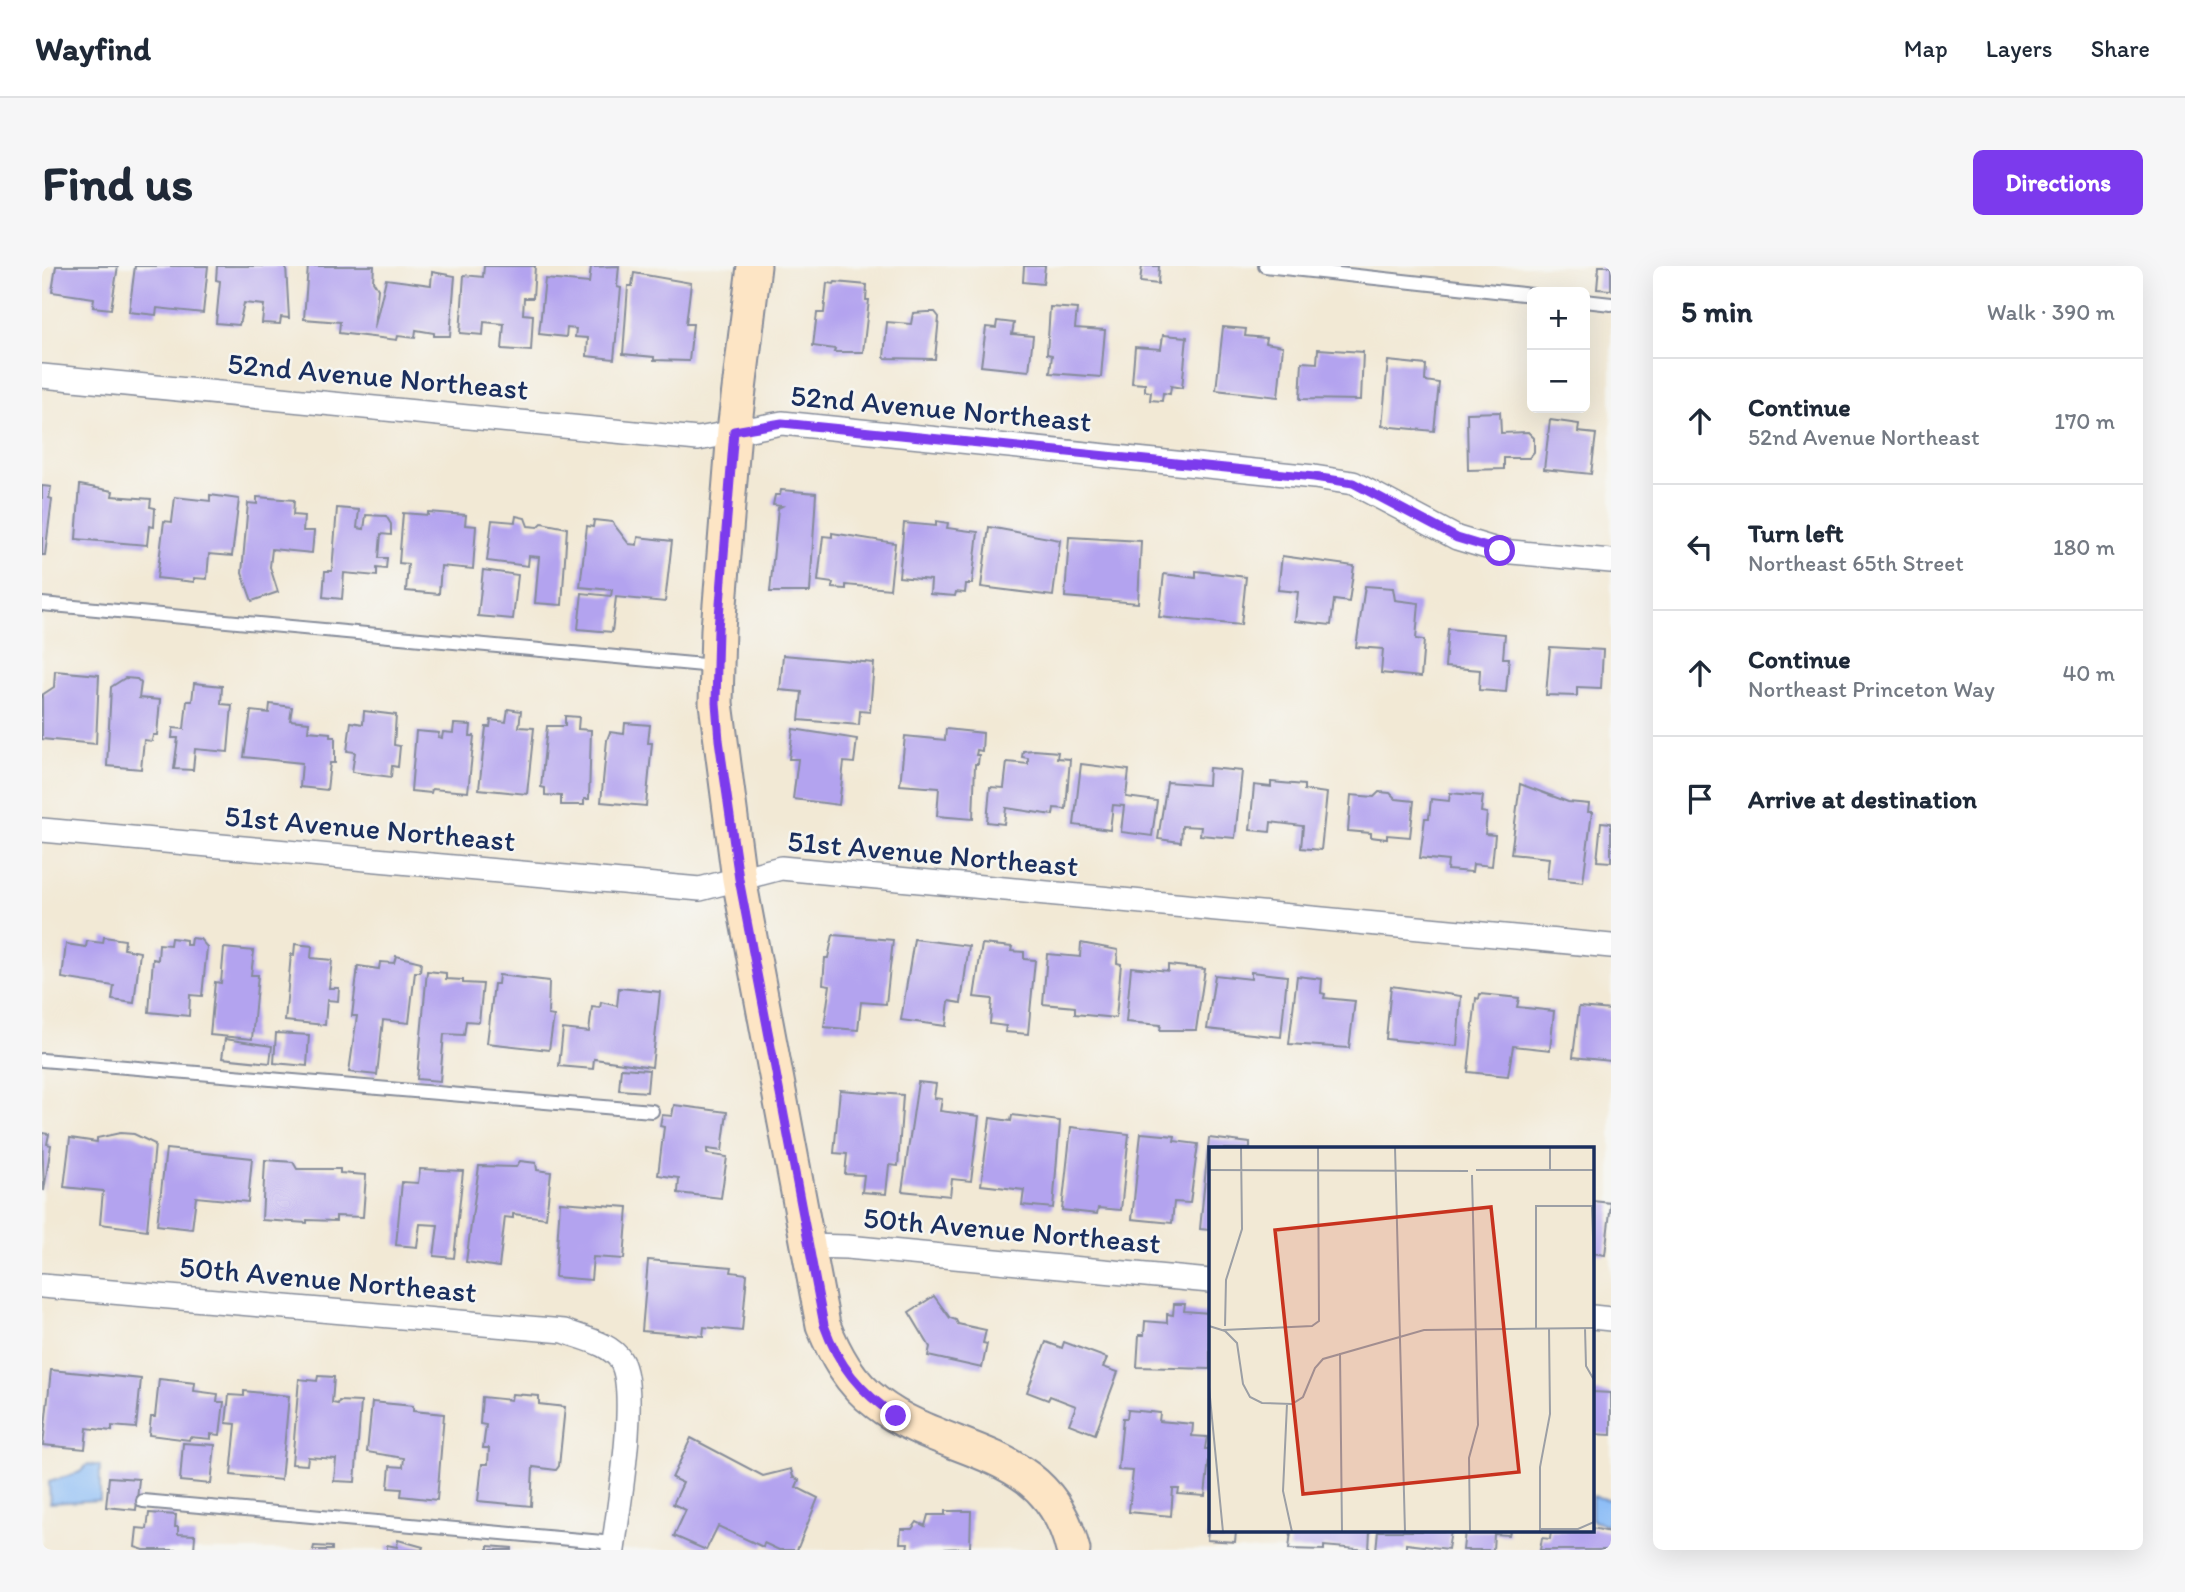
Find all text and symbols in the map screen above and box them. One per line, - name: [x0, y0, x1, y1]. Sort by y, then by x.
- text: Wayfind: [35, 29, 151, 68]
- text: Map: [1904, 34, 1948, 63]
- text: Layers: [1986, 34, 2053, 63]
- text: Share: [2091, 34, 2150, 63]
- button: Directions: [1973, 150, 2143, 215]
- text: Find us: [42, 153, 193, 212]
- map controls: [1527, 287, 1590, 413]
- button: +: [1527, 287, 1590, 350]
- text: 5 min: [1681, 293, 1752, 330]
- text: Walk · 390 m: [1987, 298, 2115, 326]
- street label: 52nd Avenue Northeast: [226, 344, 530, 408]
- button: −: [1527, 350, 1590, 413]
- street label: 52nd Avenue Northeast: [789, 376, 1093, 440]
- text: Continue: [1748, 391, 1851, 423]
- icon: ahead: [1681, 402, 1719, 440]
- text: 170 m: [2054, 407, 2115, 435]
- text: 52nd Avenue Northeast: [1748, 423, 1980, 451]
- text: Turn left: [1748, 517, 1844, 549]
- icon: left: [1681, 528, 1719, 566]
- text: 180 m: [2053, 533, 2115, 561]
- route start: [1484, 535, 1515, 566]
- text: Northeast 65th Street: [1748, 549, 1964, 577]
- text: Continue: [1748, 643, 1851, 675]
- icon: ahead: [1681, 654, 1719, 692]
- text: 40 m: [2062, 659, 2115, 687]
- text: Northeast Princeton Way: [1748, 675, 1995, 703]
- icon: arrive: [1681, 780, 1719, 818]
- text: Arrive at destination: [1748, 783, 1977, 815]
- street label: 51st Avenue Northeast: [223, 797, 517, 859]
- street label: 51st Avenue Northeast: [786, 822, 1080, 884]
- inset map: [1209, 1147, 1594, 1532]
- street label: 50th Avenue Northeast: [862, 1199, 1162, 1261]
- street label: 50th Avenue Northeast: [178, 1248, 478, 1310]
- route end: [880, 1400, 911, 1431]

